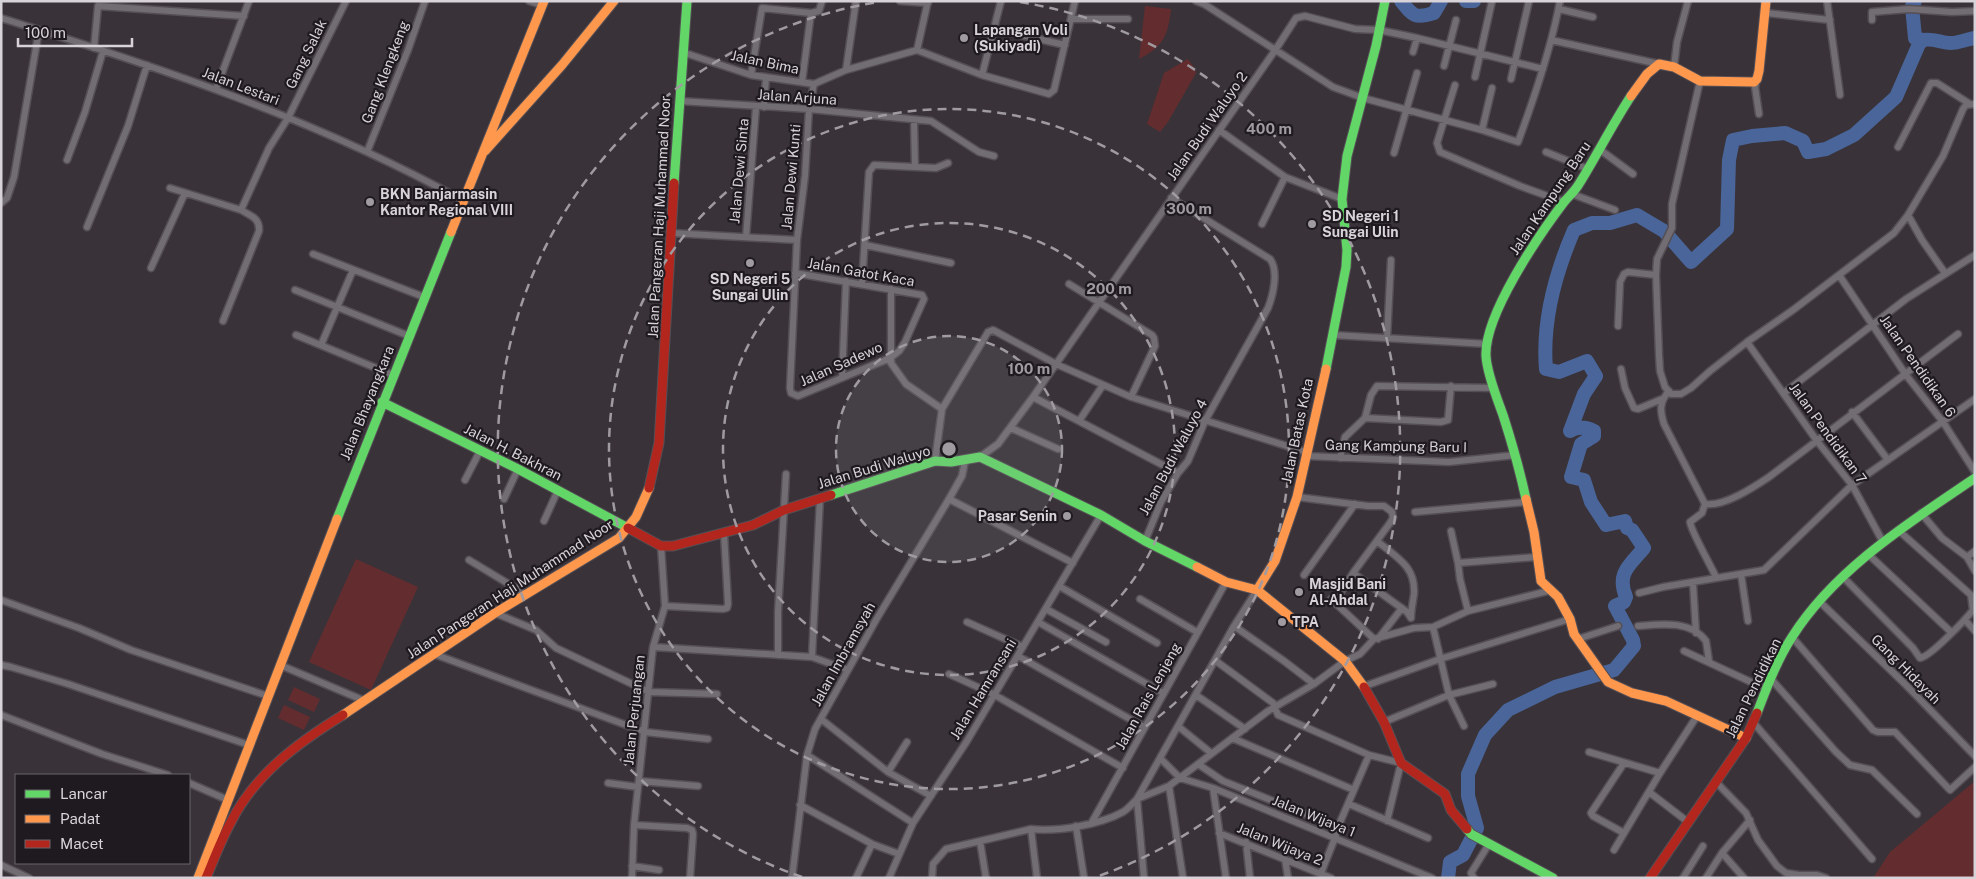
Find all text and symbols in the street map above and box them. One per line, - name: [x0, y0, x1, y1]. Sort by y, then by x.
- scale bar: [18, 15, 131, 47]
- street label: Gang Salak: [282, 17, 330, 91]
- street label: Gang Klengkeng: [358, 18, 412, 126]
- place label: Lapangan Voli (Sukiyadi): [974, 22, 1068, 54]
- text: 100 m: [25, 24, 66, 41]
- marker: Lapangan Voli (Sukiyadi): [958, 32, 970, 44]
- street label: Jalan Bima: [729, 47, 801, 77]
- street label: Jalan Lestari: [200, 64, 282, 108]
- street label: Jalan Budi Waluyo 2: [1164, 69, 1250, 183]
- street label: Jalan Arjuna: [757, 86, 837, 108]
- street label: Jalan Pangeran Haji Muhammad Noor: [645, 95, 673, 339]
- street label: Jalan Dewi Sinta: [726, 118, 752, 224]
- text: 400 m: [1246, 120, 1292, 137]
- street label: Jalan Dewi Kunti: [778, 124, 804, 230]
- street label: Jalan Kampung Baru: [1506, 138, 1594, 258]
- place label: BKN Banjarmasin Kantor Regional VIII: [380, 186, 513, 218]
- marker: BKN Banjarmasin Kantor Regional VIII: [364, 196, 376, 208]
- text: 300 m: [1166, 200, 1212, 217]
- place label: SD Negeri 1 Sungai Ulin: [1322, 208, 1399, 240]
- marker: SD Negeri 1 Sungai Ulin: [1306, 218, 1318, 230]
- street label: Jalan Gatot Kaca: [806, 255, 916, 289]
- marker: SD Negeri 5 Sungai Ulin: [744, 257, 756, 269]
- place label: SD Negeri 5 Sungai Ulin: [710, 271, 790, 303]
- text: 200 m: [1086, 280, 1132, 297]
- street label: Jalan Pendidikan 6: [1877, 312, 1959, 420]
- street label: Jalan Sadewo: [797, 339, 885, 389]
- street label: Jalan Bhayangkara: [337, 344, 397, 462]
- text: 100 m: [1008, 360, 1050, 377]
- street label: Jalan Batas Kota: [1278, 377, 1316, 485]
- street label: Jalan Pendidikan 7: [1786, 380, 1870, 486]
- street label: Jalan Budi Waluyo 4: [1136, 396, 1210, 518]
- street label: Jalan H. Bakhran: [461, 420, 565, 484]
- street label: Gang Kampung Baru I: [1325, 437, 1467, 455]
- centre of rings: [940, 440, 958, 458]
- street label: Jalan Budi Waluyo: [816, 442, 932, 492]
- place label: Pasar Senin: [978, 508, 1057, 524]
- marker: Pasar Senin: [1061, 510, 1073, 522]
- street label: Jalan Pangeran Haji Muhammad Noor: [404, 516, 616, 662]
- place label: Masjid Bani Al-Ahdal: [1309, 576, 1386, 608]
- marker: Masjid Bani Al-Ahdal: [1293, 586, 1305, 598]
- street label: Jalan Imbramsyah: [808, 599, 878, 709]
- place label: TPA: [1292, 614, 1319, 630]
- marker: TPA: [1276, 616, 1288, 628]
- street label: Gang Hidayah: [1868, 631, 1944, 707]
- street label: Jalan Hamransani: [947, 636, 1019, 742]
- street label: Jalan Pendidikan: [1722, 636, 1784, 740]
- street label: Jalan Rais Lenjeng: [1112, 640, 1184, 752]
- street label: Jalan Perjuangan: [620, 654, 648, 766]
- legend: [15, 774, 190, 864]
- text: Lancar: [60, 785, 108, 802]
- street label: Jalan Wijaya 1: [1270, 792, 1358, 840]
- text: Padat: [60, 810, 101, 827]
- street label: Jalan Wijaya 2: [1235, 820, 1325, 868]
- text: Macet: [60, 835, 104, 852]

